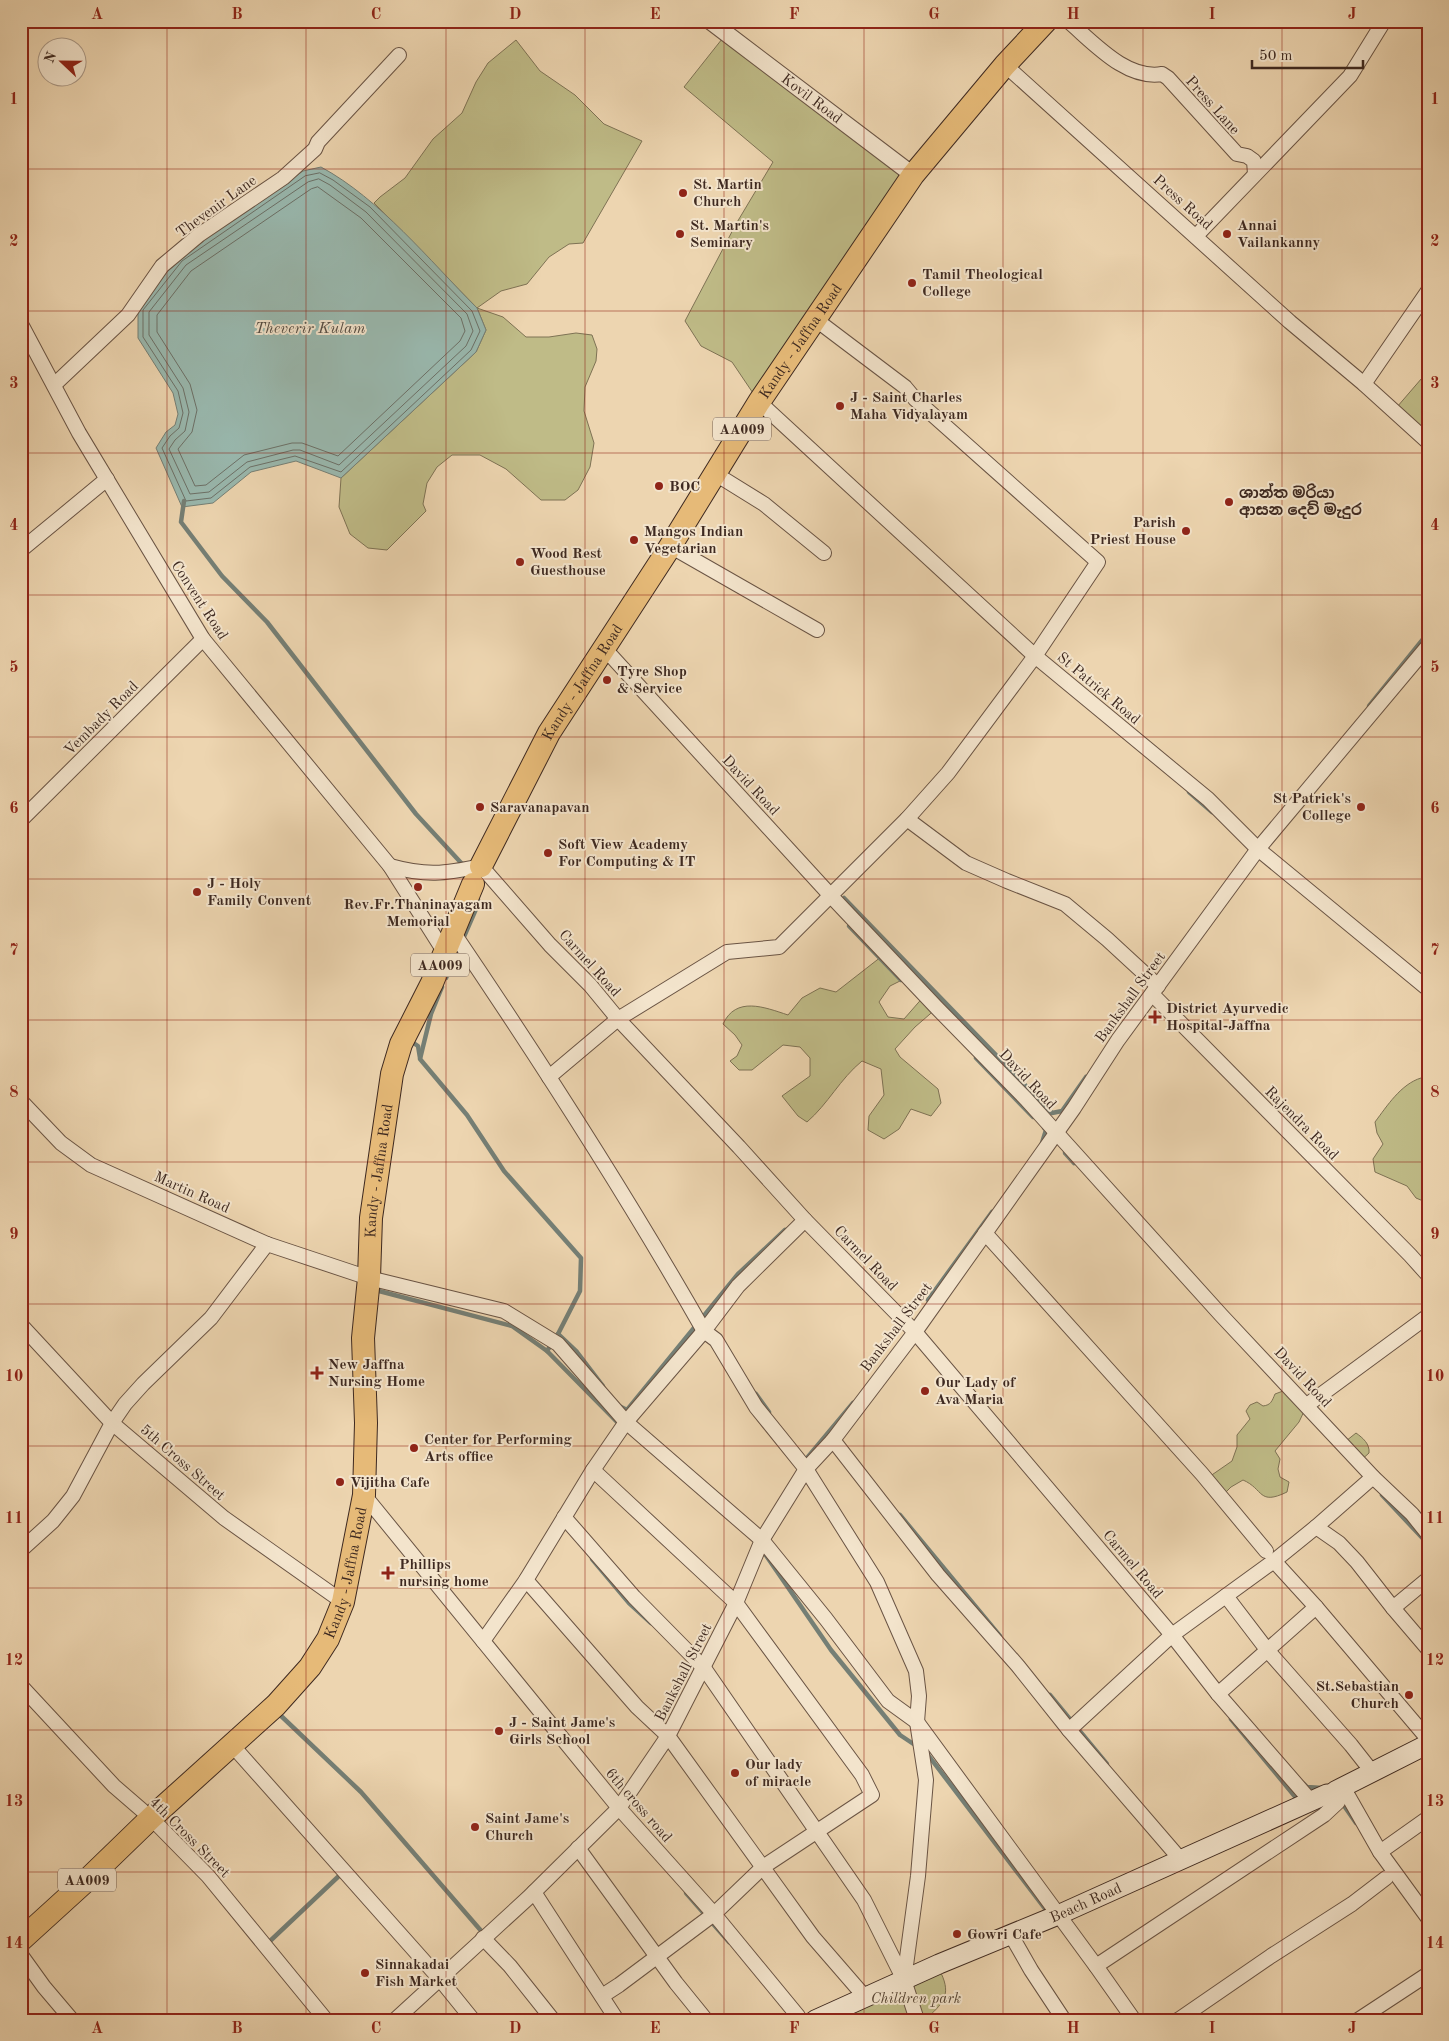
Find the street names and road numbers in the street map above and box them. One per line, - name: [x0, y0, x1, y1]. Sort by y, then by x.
- street label: Kovil Road: [778, 72, 844, 127]
- street label: Press Lane: [1182, 74, 1242, 138]
- street label: Thevenir Lane: [174, 173, 260, 241]
- street label: Press Road: [1150, 173, 1215, 234]
- street label: Kandy - Jaffna Road: [757, 282, 846, 402]
- road number: AA009: [713, 418, 771, 440]
- street label: Convent Road: [168, 559, 230, 643]
- street label: Kandy - Jaffna Road: [540, 622, 627, 743]
- street label: St Patrick Road: [1054, 650, 1142, 728]
- street label: Vembady Road: [62, 679, 142, 759]
- street label: David Road: [718, 753, 781, 819]
- street label: Carmel Road: [555, 928, 623, 1000]
- street label: Bankshall Street: [1093, 950, 1169, 1046]
- road number: AA009: [411, 954, 469, 976]
- street label: David Road: [995, 1047, 1058, 1113]
- street label: Rajendra Road: [1261, 1084, 1341, 1164]
- street label: Kandy - Jaffna Road: [364, 1103, 397, 1238]
- street label: Martin Road: [151, 1170, 232, 1217]
- street label: Carmel Road: [830, 1224, 900, 1295]
- street label: Bankshall Street: [859, 1280, 936, 1375]
- street label: David Road: [1270, 1345, 1333, 1411]
- street label: 5th Cross Street: [137, 1422, 227, 1504]
- street label: Kandy - Jaffna Road: [323, 1506, 370, 1641]
- street label: Carmel Road: [1099, 1528, 1165, 1602]
- street label: Bankshall Street: [653, 1621, 715, 1724]
- street label: 6th cross road: [602, 1766, 674, 1846]
- street label: 4th Cross Street: [146, 1795, 232, 1881]
- road number: AA009: [58, 1868, 116, 1892]
- street label: Beach Road: [1048, 1881, 1125, 1926]

